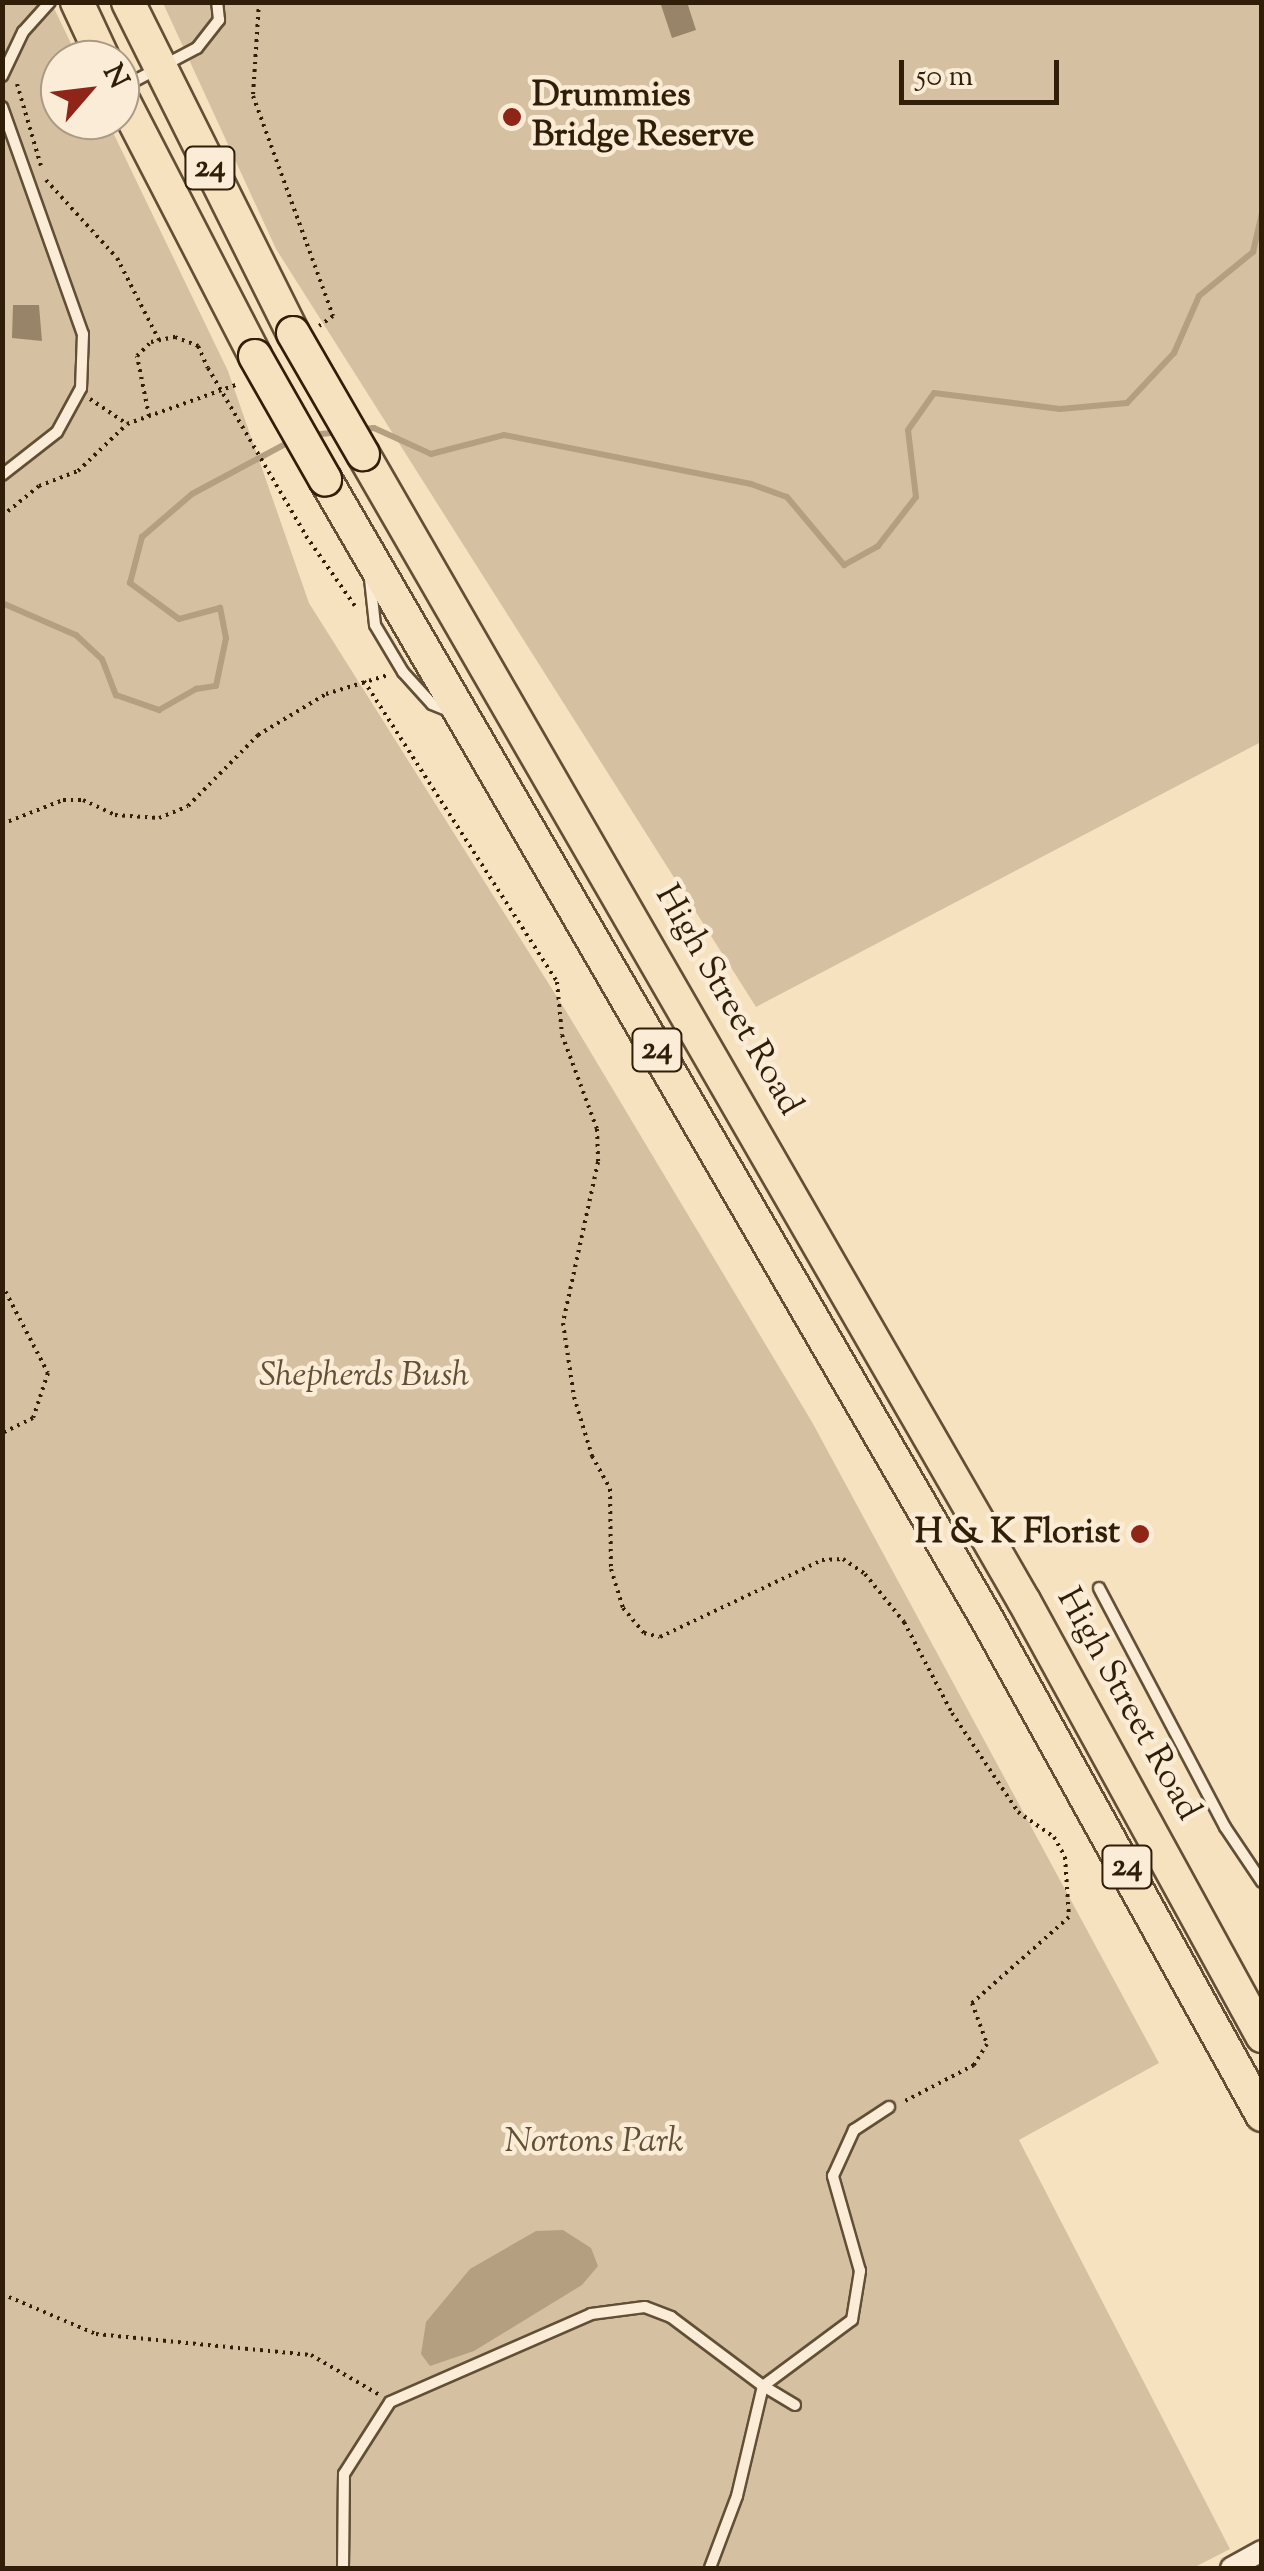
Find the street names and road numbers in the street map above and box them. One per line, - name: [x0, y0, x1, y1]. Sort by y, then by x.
- road number: 24: [182, 141, 238, 195]
- street label: High Street Road: [644, 878, 810, 1124]
- road number: 24: [630, 1023, 684, 1077]
- street label: High Street Road: [1046, 1582, 1208, 1828]
- road number: 24: [1100, 1840, 1154, 1894]

